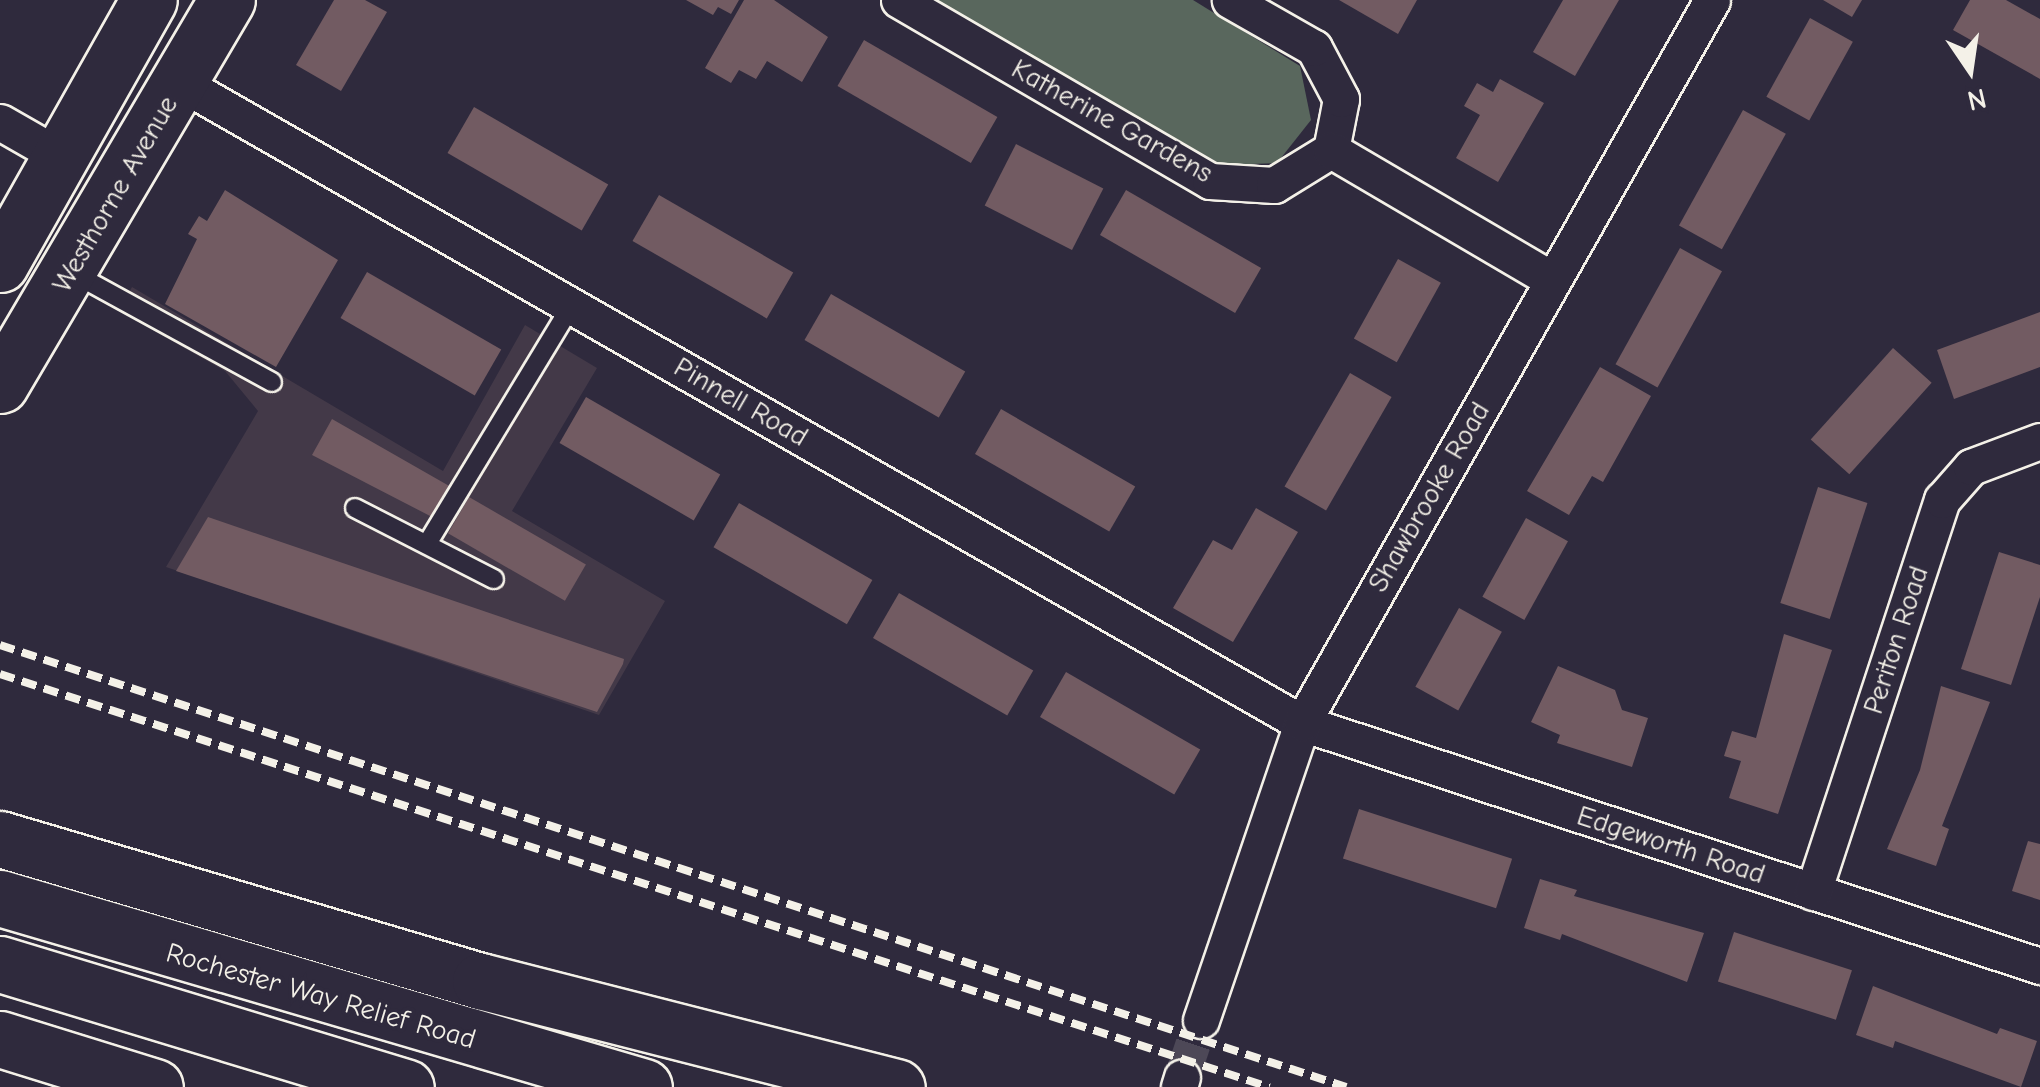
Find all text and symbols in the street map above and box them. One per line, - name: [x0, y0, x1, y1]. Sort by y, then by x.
- north arrow: [1920, 20, 2020, 120]
- street label: Katherine Gardens: [1006, 52, 1218, 190]
- text: N: [1964, 82, 1989, 117]
- street label: Westhorne Avenue: [45, 90, 185, 298]
- street label: Pinnell Road: [668, 350, 814, 454]
- street label: Shawbrooke Road: [1361, 396, 1497, 598]
- street label: Periton Road: [1856, 562, 1936, 718]
- street label: Edgeworth Road: [1573, 799, 1769, 891]
- street label: Rochester Way Relief Road: [162, 936, 480, 1056]

